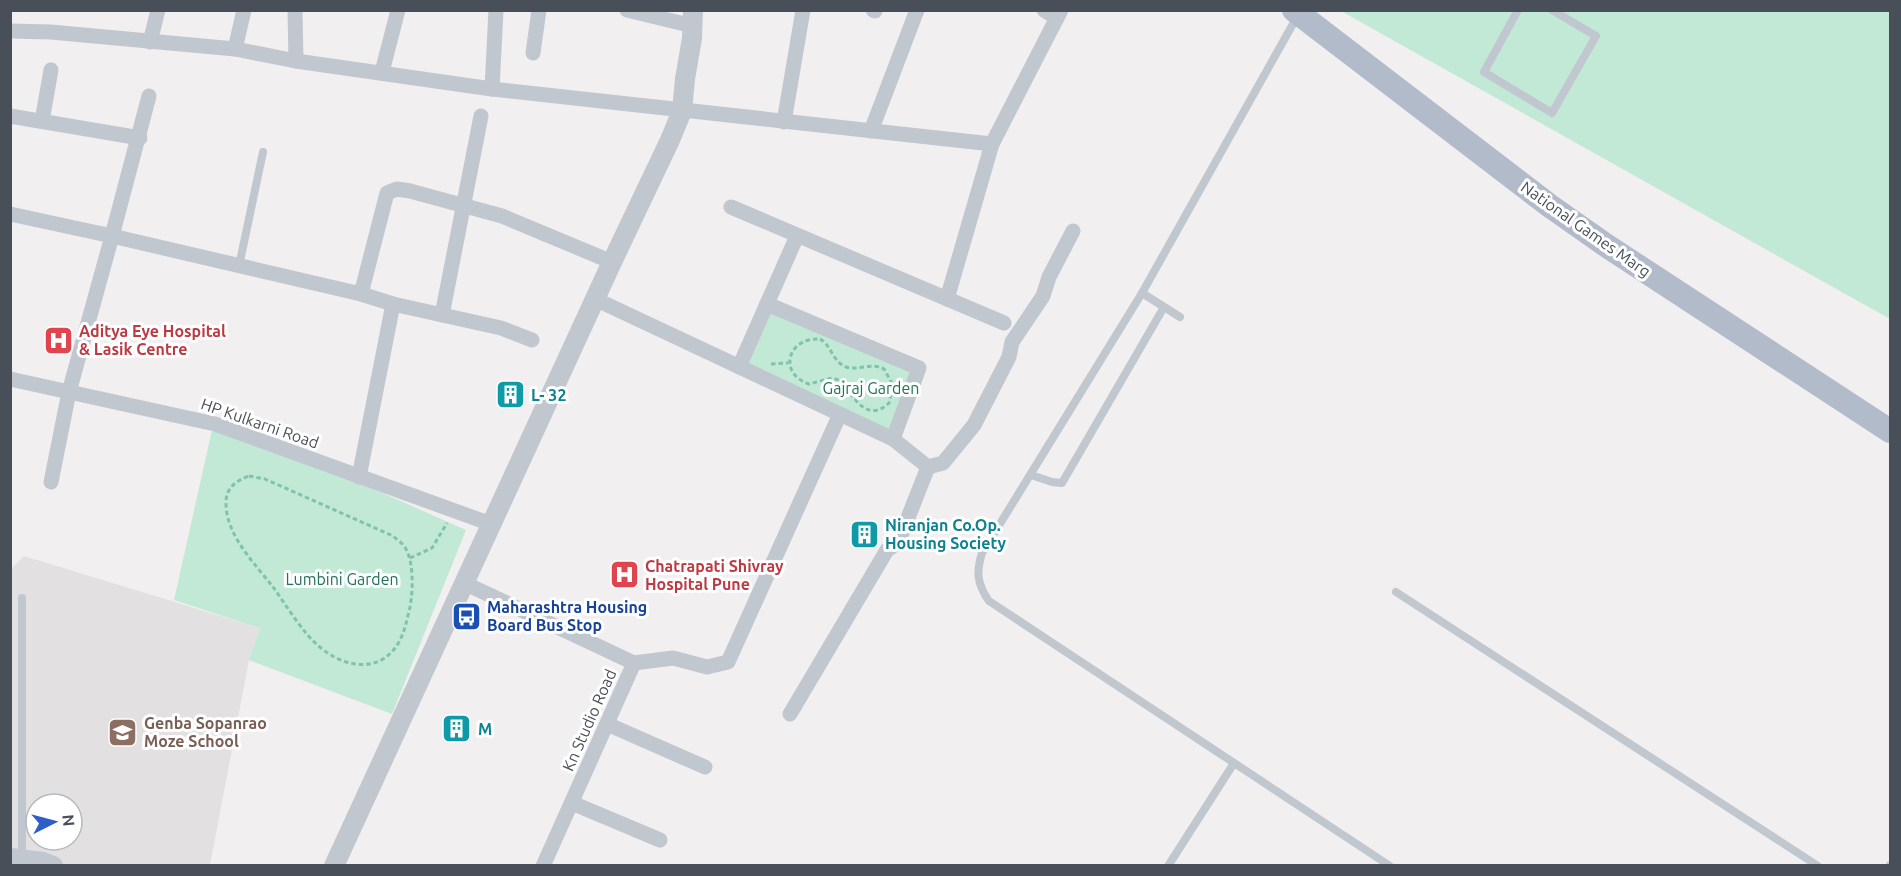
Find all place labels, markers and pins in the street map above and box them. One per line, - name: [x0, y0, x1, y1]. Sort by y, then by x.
- place label: Aditya Eye Hospital & Lasik Centre: [79, 322, 226, 358]
- hospital icon: Aditya Eye Hospital & Lasik Centre: [42, 324, 74, 356]
- building icon: L- 32: [494, 379, 526, 411]
- place label: L- 32: [531, 386, 566, 404]
- place label: Niranjan Co.Op. Housing Society: [885, 516, 1006, 552]
- building icon: Niranjan Co.Op. Housing Society: [848, 518, 880, 550]
- place label: Chatrapati Shivray Hospital Pune: [645, 557, 784, 593]
- hospital icon: Chatrapati Shivray Hospital Pune: [608, 559, 640, 591]
- place label: Maharashtra Housing Board Bus Stop: [487, 598, 647, 634]
- bus stop icon: Maharashtra Housing Board Bus Stop: [450, 600, 482, 632]
- building icon: M: [441, 713, 473, 745]
- place label: Genba Sopanrao Moze School: [144, 714, 267, 750]
- school or university icon: Genba Sopanrao Moze School: [107, 716, 139, 748]
- place label: M: [478, 720, 492, 738]

